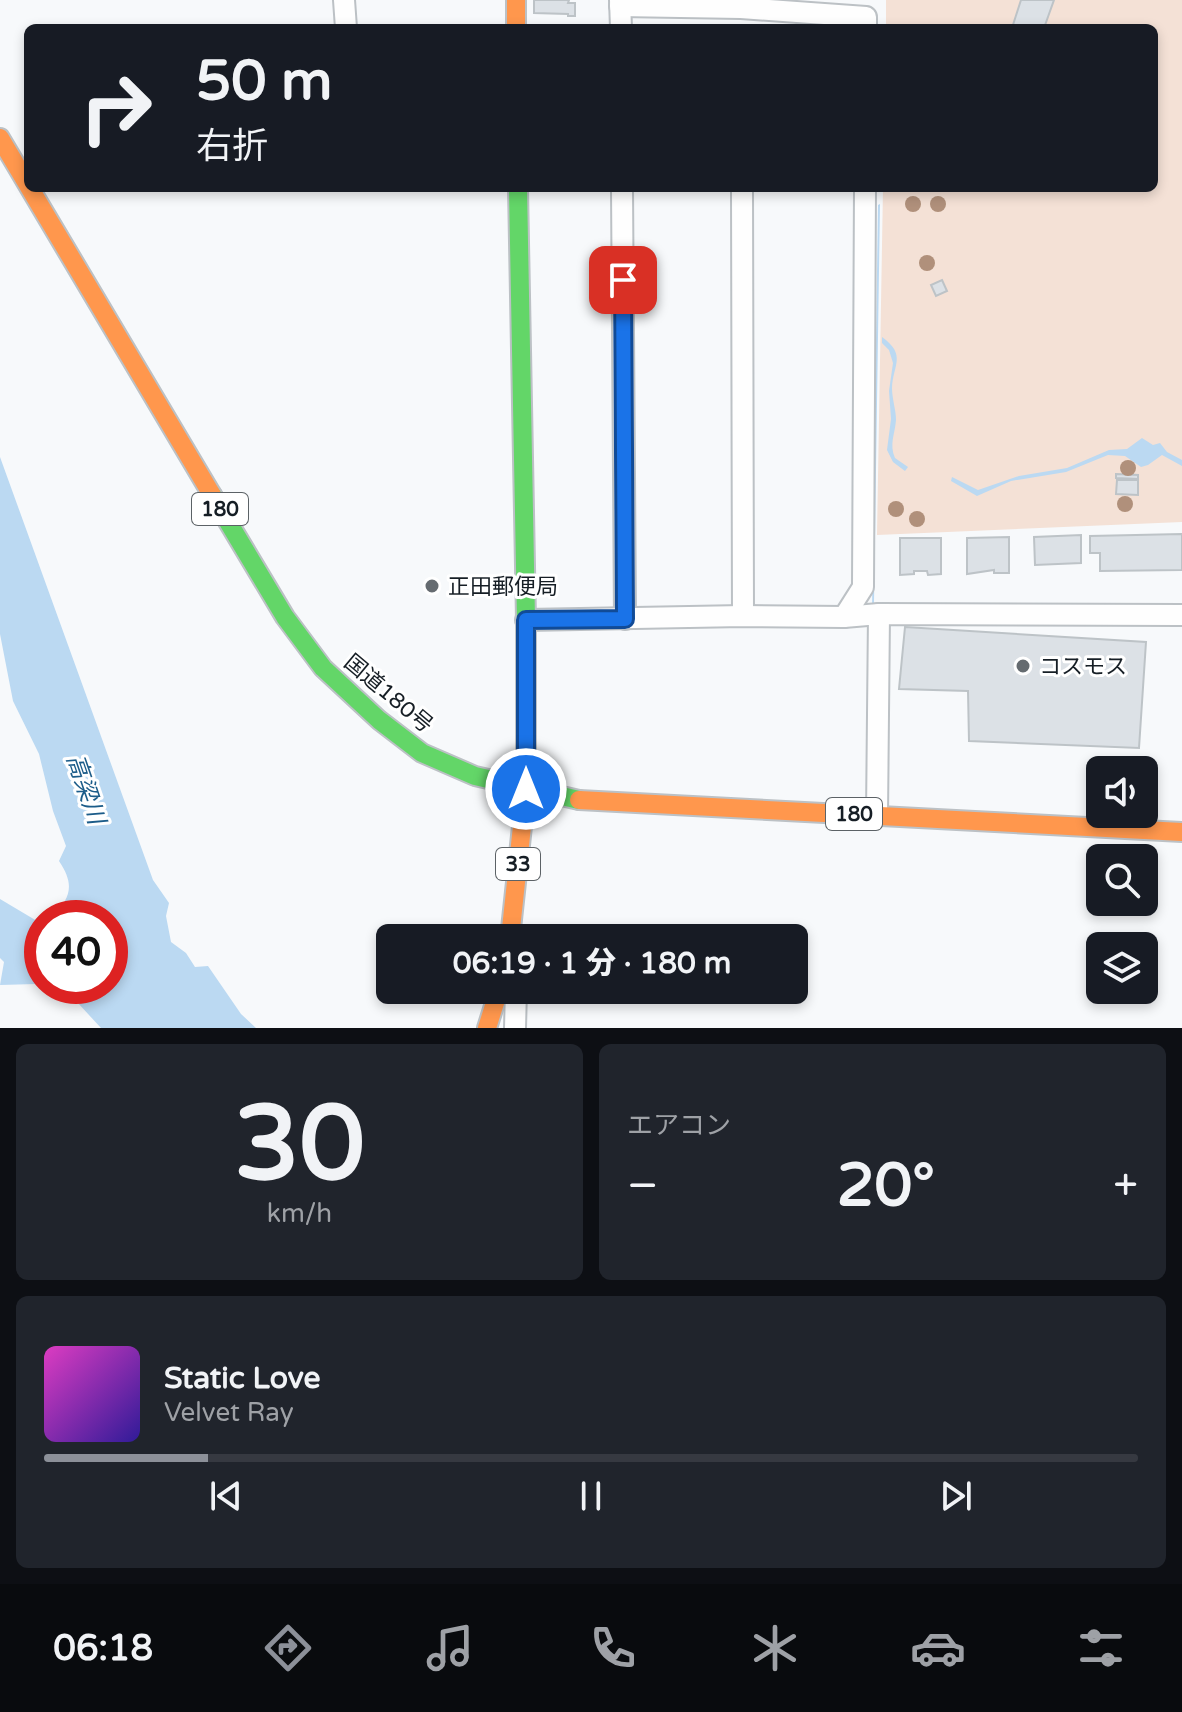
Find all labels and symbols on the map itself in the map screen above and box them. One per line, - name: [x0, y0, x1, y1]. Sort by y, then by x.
- pin: [589, 246, 657, 314]
- road number: 180: [192, 493, 248, 525]
- place label: 正田郵便局: [448, 574, 558, 600]
- marker: 正田郵便局: [423, 577, 441, 595]
- street label: 国道180号: [339, 649, 438, 738]
- place label: コスモス: [1039, 654, 1127, 680]
- marker: コスモス: [1014, 657, 1032, 675]
- position arrow: [484, 747, 568, 831]
- water label: 高梁川: [60, 750, 112, 831]
- road number: 180: [826, 798, 882, 830]
- road number: 33: [496, 848, 540, 880]
- speed limit sign: 40: [24, 900, 128, 1004]

